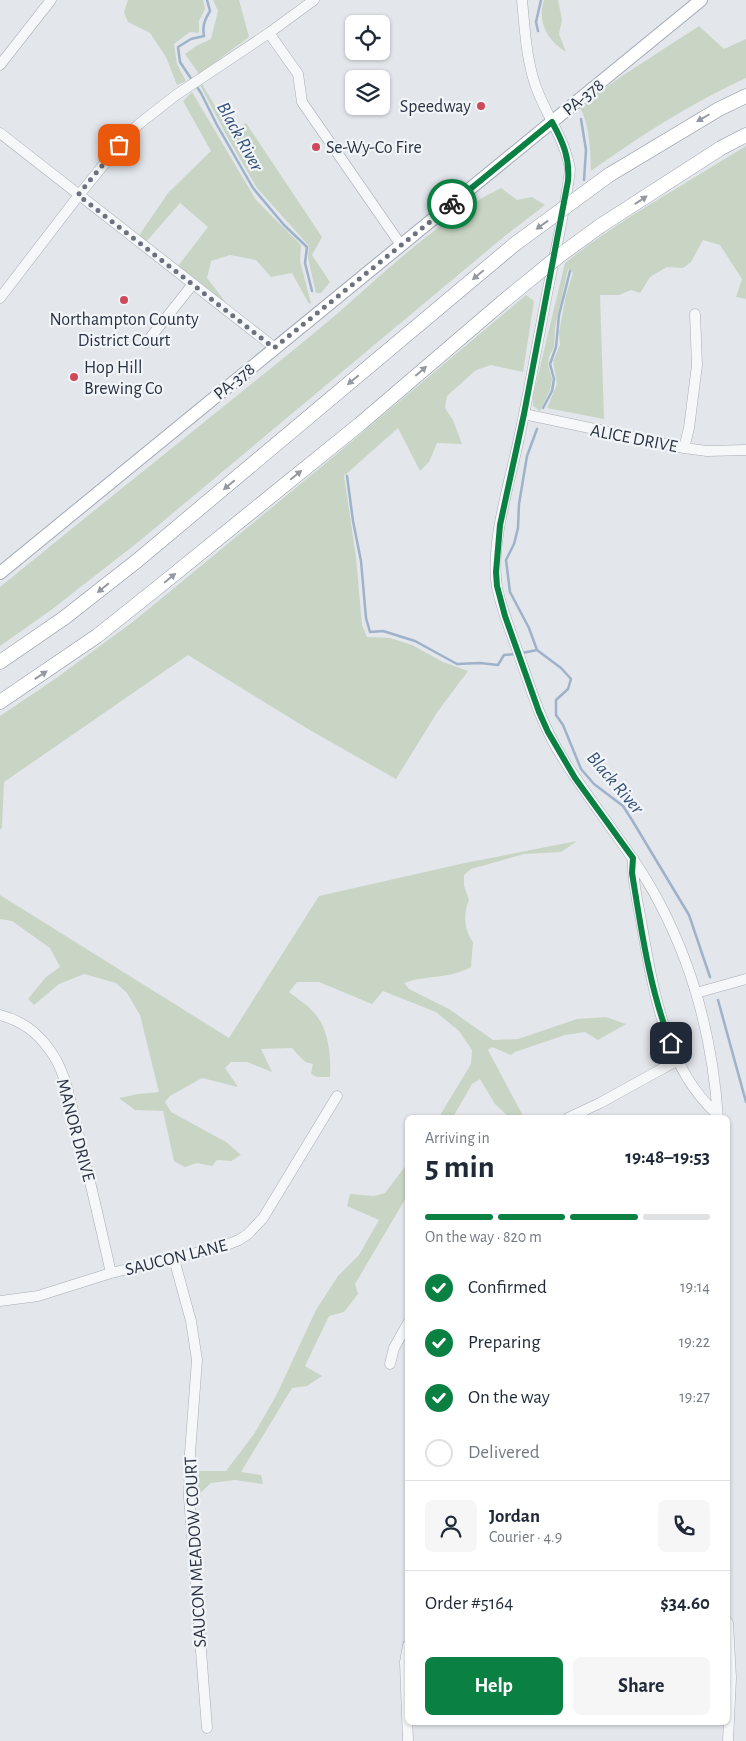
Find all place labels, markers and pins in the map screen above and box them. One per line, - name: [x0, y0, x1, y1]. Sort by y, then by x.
- place label: Speedway: [400, 98, 471, 116]
- marker: Speedway: [475, 100, 487, 112]
- pin: [98, 124, 140, 166]
- place label: Se-Wy-Co Fire: [326, 139, 422, 157]
- marker: Se-Wy-Co Fire: [310, 141, 322, 153]
- marker: Northampton County District Court: [118, 294, 130, 306]
- place label: Northampton County District Court: [49, 311, 199, 350]
- place label: Hop Hill Brewing Co: [84, 359, 163, 398]
- marker: Hop Hill Brewing Co: [68, 371, 80, 383]
- pin: [650, 1022, 692, 1064]

